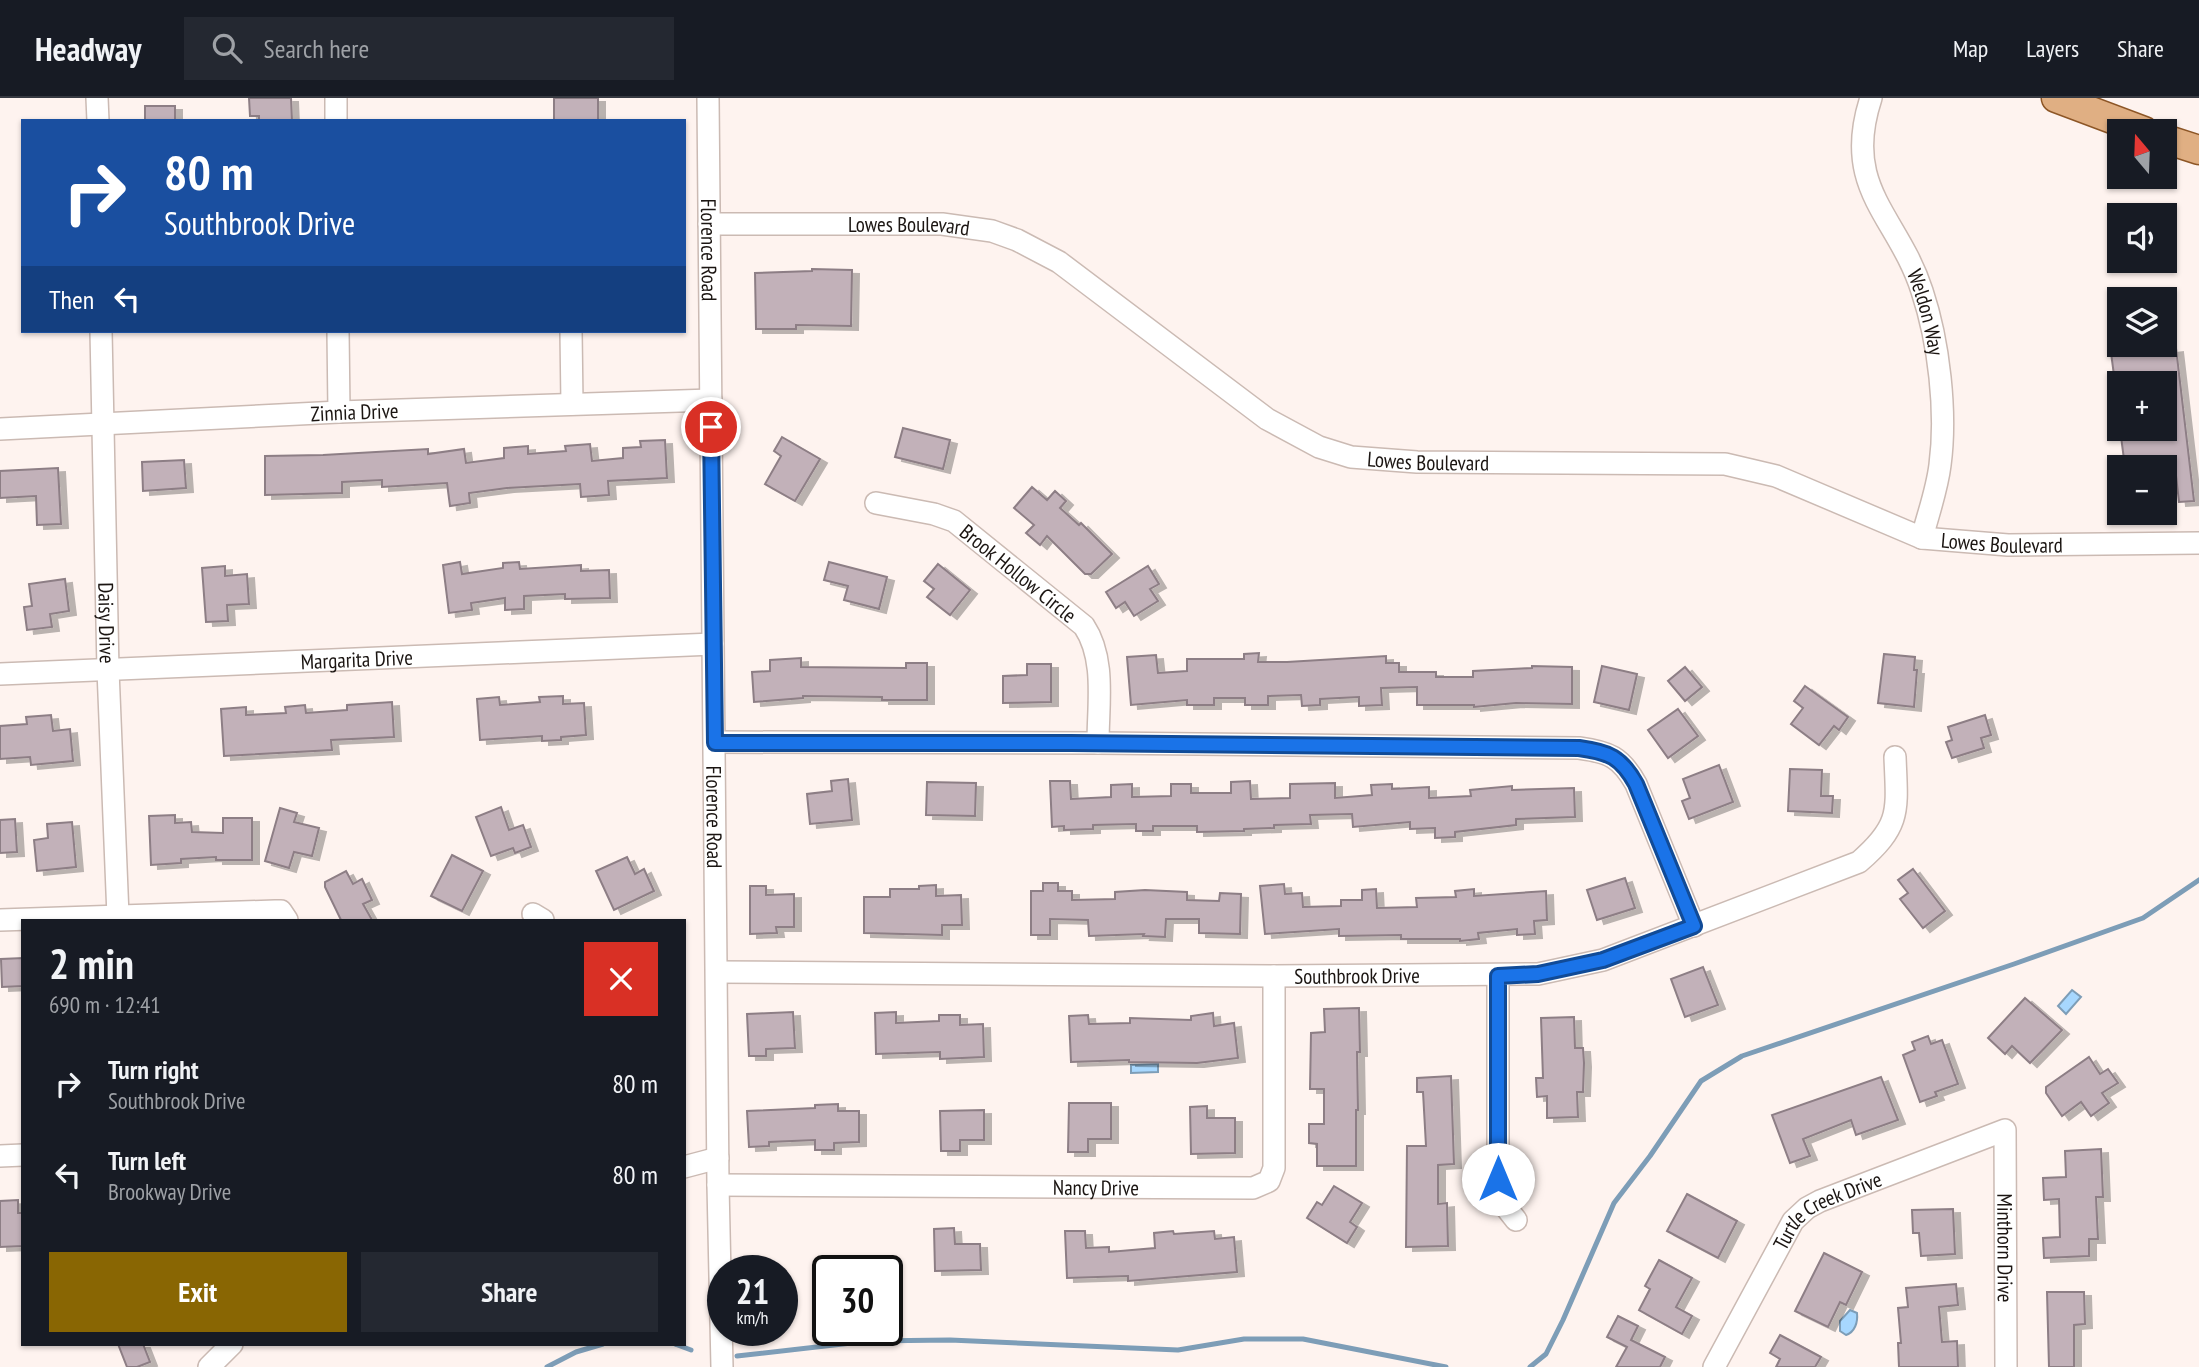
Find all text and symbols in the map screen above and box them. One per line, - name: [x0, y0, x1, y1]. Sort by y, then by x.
- search box: [184, 17, 674, 80]
- text: Headway: [35, 27, 142, 70]
- icon: search: [208, 29, 246, 67]
- text: Search here: [264, 32, 369, 65]
- text: Map: [1953, 33, 1988, 64]
- text: Layers: [2026, 33, 2079, 64]
- text: Share: [2117, 33, 2164, 64]
- north arrow: [2107, 119, 2177, 189]
- map controls: [2107, 119, 2177, 525]
- text: 80 m: [164, 140, 253, 204]
- icon: right: [49, 147, 140, 238]
- street label: Florence Road: [695, 199, 723, 301]
- text: Southbrook Drive: [164, 202, 355, 244]
- button: sound: [2107, 203, 2177, 273]
- street label: Lowes Boulevard: [848, 210, 972, 241]
- street label: Weldon Way: [1902, 265, 1950, 357]
- icon: left: [108, 280, 146, 318]
- text: Then: [49, 283, 94, 316]
- button: layers: [2107, 287, 2177, 357]
- button: +: [2107, 371, 2177, 441]
- street label: Zinnia Drive: [310, 397, 399, 427]
- pin: [681, 397, 741, 457]
- icon: arrive: [692, 408, 730, 446]
- street label: Lowes Boulevard: [1366, 445, 1489, 476]
- button: −: [2107, 455, 2177, 525]
- street label: Brook Hollow Circle: [954, 518, 1082, 628]
- street label: Lowes Boulevard: [1940, 526, 2063, 559]
- street label: Daisy Drive: [93, 582, 121, 664]
- street label: Margarita Drive: [300, 643, 413, 675]
- street label: Florence Road: [701, 766, 729, 868]
- text: 2 min: [49, 936, 134, 991]
- button: close: [584, 942, 658, 1016]
- street label: Southbrook Drive: [1294, 961, 1420, 989]
- text: 690 m · 12:41: [49, 990, 161, 1019]
- text: Turn right: [108, 1053, 199, 1086]
- icon: right: [49, 1065, 87, 1103]
- text: 80 m: [612, 1067, 658, 1100]
- text: Southbrook Drive: [108, 1086, 245, 1115]
- position arrow: [1461, 1142, 1535, 1216]
- text: Turn left: [108, 1144, 186, 1177]
- icon: left: [49, 1156, 87, 1194]
- text: 80 m: [612, 1158, 658, 1191]
- street label: Turtle Creek Drive: [1766, 1165, 1885, 1254]
- street label: Nancy Drive: [1053, 1173, 1139, 1201]
- text: Brookway Drive: [108, 1177, 231, 1206]
- street label: Minthorn Drive: [1992, 1193, 2019, 1303]
- button: Exit: [49, 1252, 347, 1332]
- button: Share: [361, 1252, 658, 1332]
- speed limit sign: 30: [812, 1255, 903, 1346]
- text: 21: [736, 1268, 769, 1314]
- text: km/h: [737, 1306, 768, 1329]

